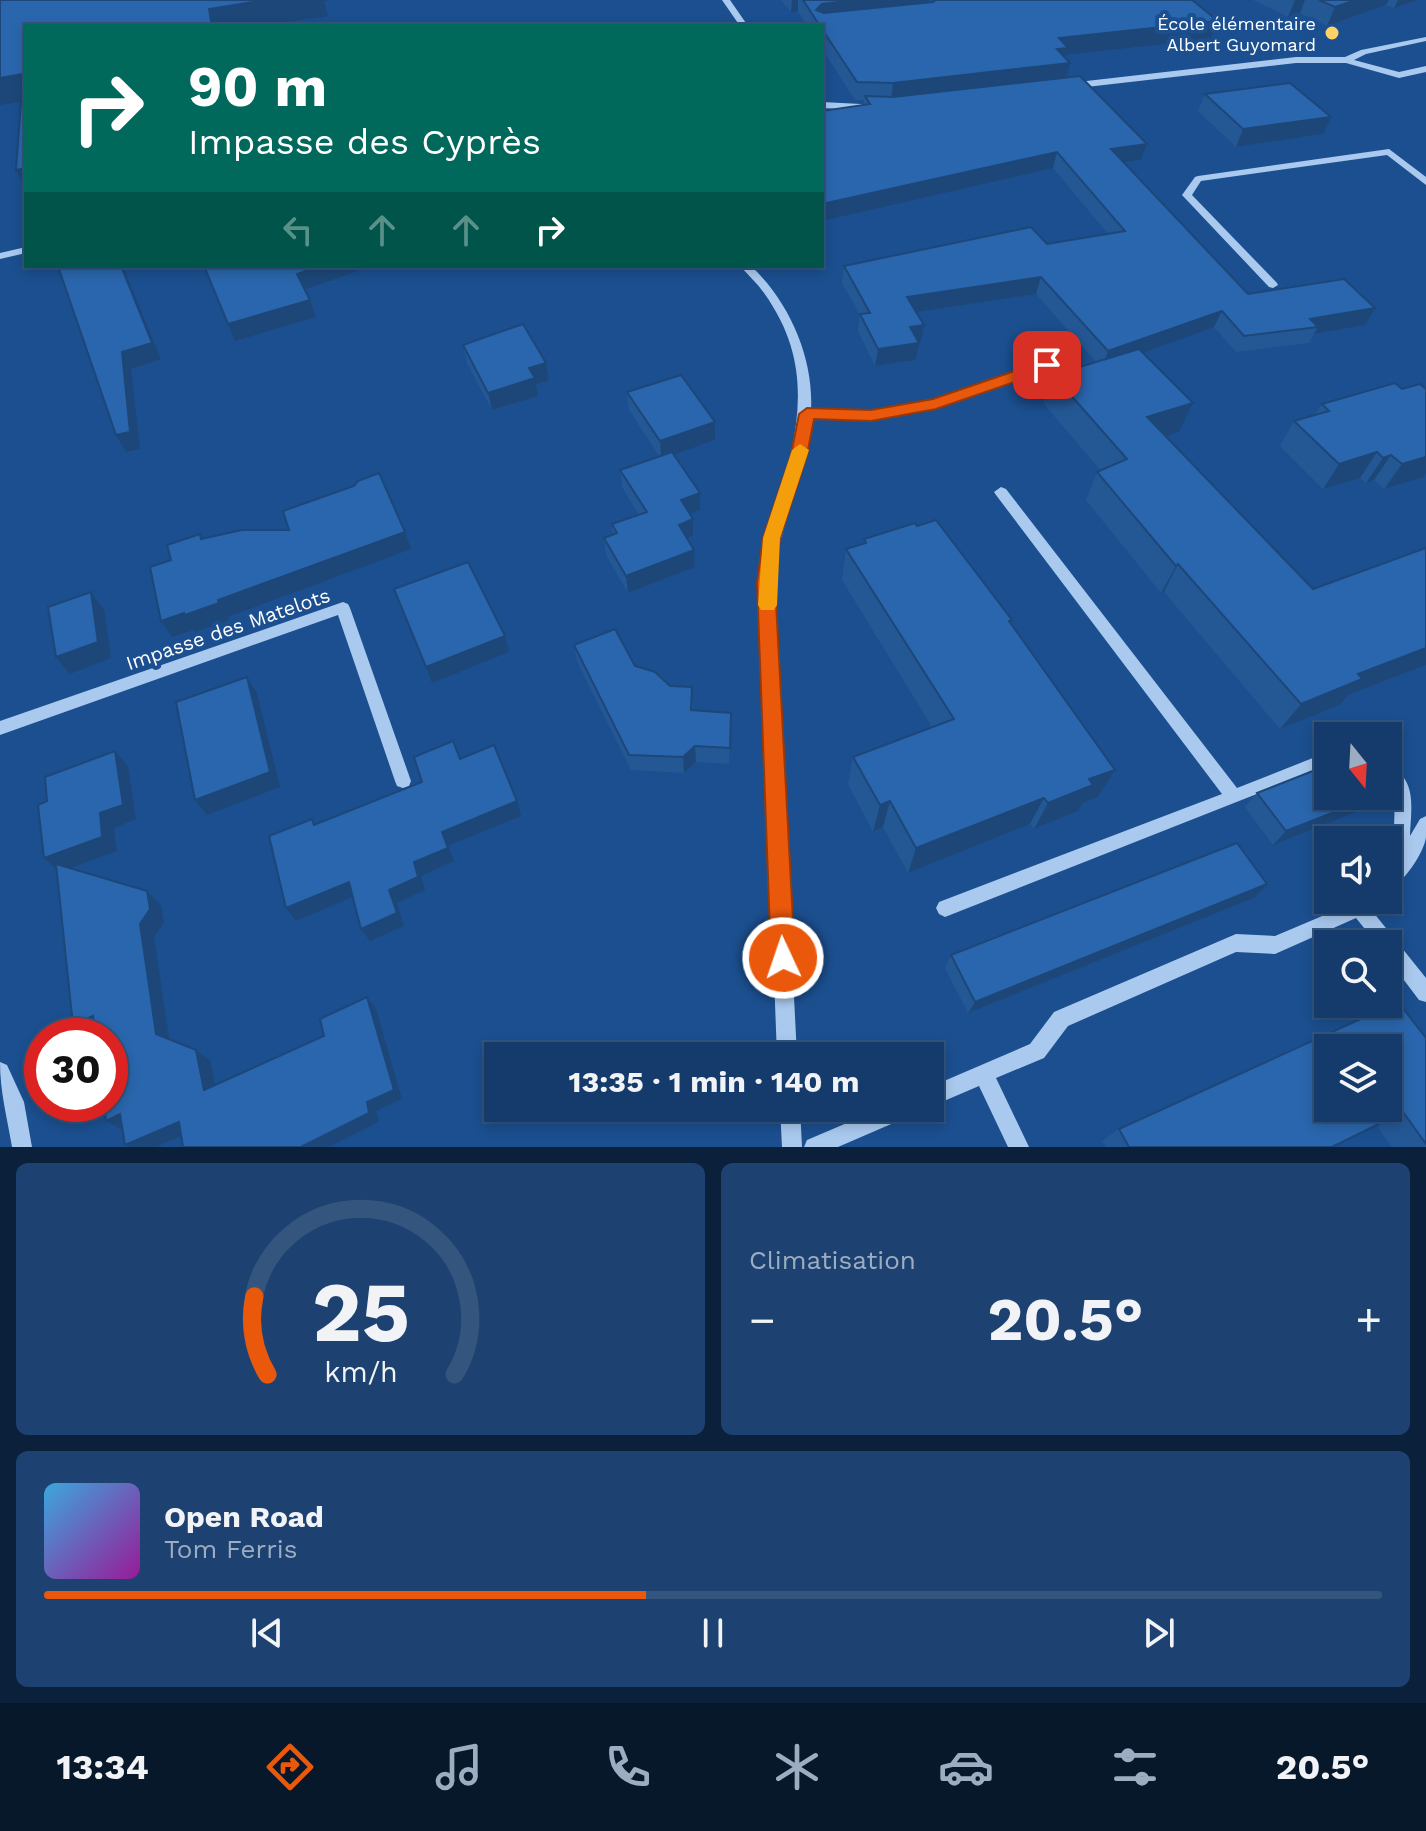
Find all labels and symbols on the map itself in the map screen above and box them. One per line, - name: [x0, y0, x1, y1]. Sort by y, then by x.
- place label: École élémentaire Albert Guyomard: [1157, 13, 1316, 55]
- marker: École élémentaire Albert Guyomard: [1323, 24, 1341, 42]
- pin: [1013, 331, 1081, 399]
- street label: Impasse des Matelots: [123, 583, 333, 675]
- north arrow: [1314, 722, 1402, 810]
- position arrow: [741, 916, 825, 1000]
- speed limit sign: 30: [24, 1018, 128, 1122]

